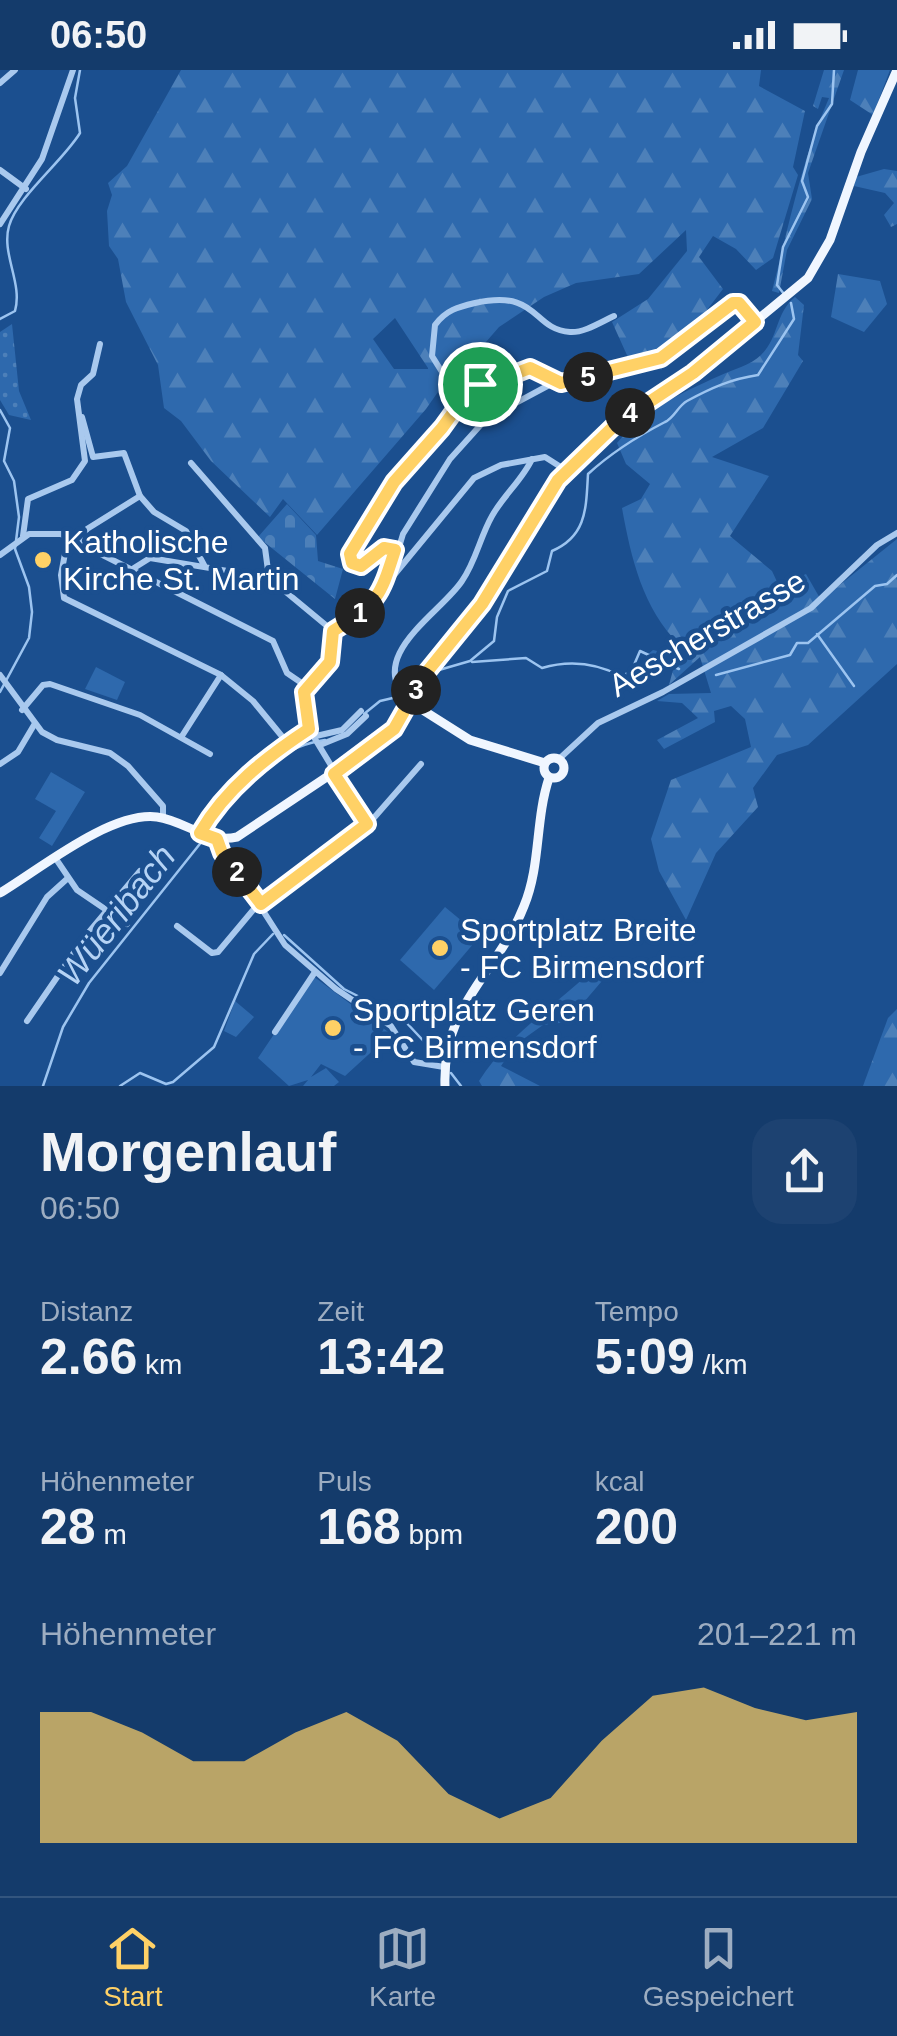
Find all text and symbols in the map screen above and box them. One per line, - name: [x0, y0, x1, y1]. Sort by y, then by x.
- text: 06:50: [50, 14, 147, 56]
- pin: [438, 342, 523, 427]
- pin: 5: [563, 352, 613, 402]
- icon: arrive: [453, 357, 508, 412]
- text: 5: [580, 361, 596, 392]
- pin: 4: [605, 388, 655, 438]
- text: 4: [622, 397, 638, 428]
- place label: Katholische Kirche St. Martin: [63, 524, 300, 597]
- marker: Katholische Kirche St. Martin: [32, 549, 54, 571]
- street label: Aescherstrasse: [603, 562, 811, 704]
- pin: 1: [335, 588, 385, 638]
- text: 1: [352, 597, 368, 628]
- pin: 3: [391, 665, 441, 715]
- text: 3: [408, 674, 424, 705]
- water label: Wüeribach: [49, 837, 183, 993]
- pin: 2: [212, 847, 262, 897]
- text: 2: [229, 856, 245, 887]
- place label: Sportplatz Breite - FC Birmensdorf: [460, 912, 704, 985]
- marker: Sportplatz Breite - FC Birmensdorf: [429, 937, 451, 959]
- place label: Sportplatz Geren - FC Birmensdorf: [353, 992, 597, 1065]
- marker: Sportplatz Geren - FC Birmensdorf: [322, 1017, 344, 1039]
- button: share: [752, 1119, 857, 1224]
- text: Morgenlauf: [40, 1121, 336, 1183]
- text: 06:50: [40, 1190, 120, 1226]
- text: Distanz: [40, 1296, 133, 1327]
- text: Zeit: [317, 1296, 364, 1327]
- text: Tempo: [595, 1296, 679, 1327]
- text: 2.66: [40, 1329, 137, 1385]
- text: 13:42: [317, 1329, 445, 1385]
- text: 5:09: [595, 1329, 695, 1385]
- text: km: [137, 1349, 182, 1380]
- text: /km: [695, 1349, 748, 1380]
- text: Höhenmeter: [40, 1466, 194, 1497]
- text: Puls: [317, 1466, 372, 1497]
- text: kcal: [595, 1466, 644, 1497]
- text: 28: [40, 1499, 96, 1555]
- text: 168: [317, 1499, 401, 1555]
- text: 200: [595, 1499, 678, 1555]
- text: m: [96, 1519, 127, 1550]
- text: bpm: [401, 1519, 463, 1550]
- text: Höhenmeter: [40, 1616, 216, 1652]
- text: 201–221 m: [697, 1616, 857, 1652]
- tab: Start: [103, 1921, 162, 2013]
- tab: Karte: [369, 1921, 436, 2013]
- tab: Gespeichert: [643, 1921, 794, 2013]

